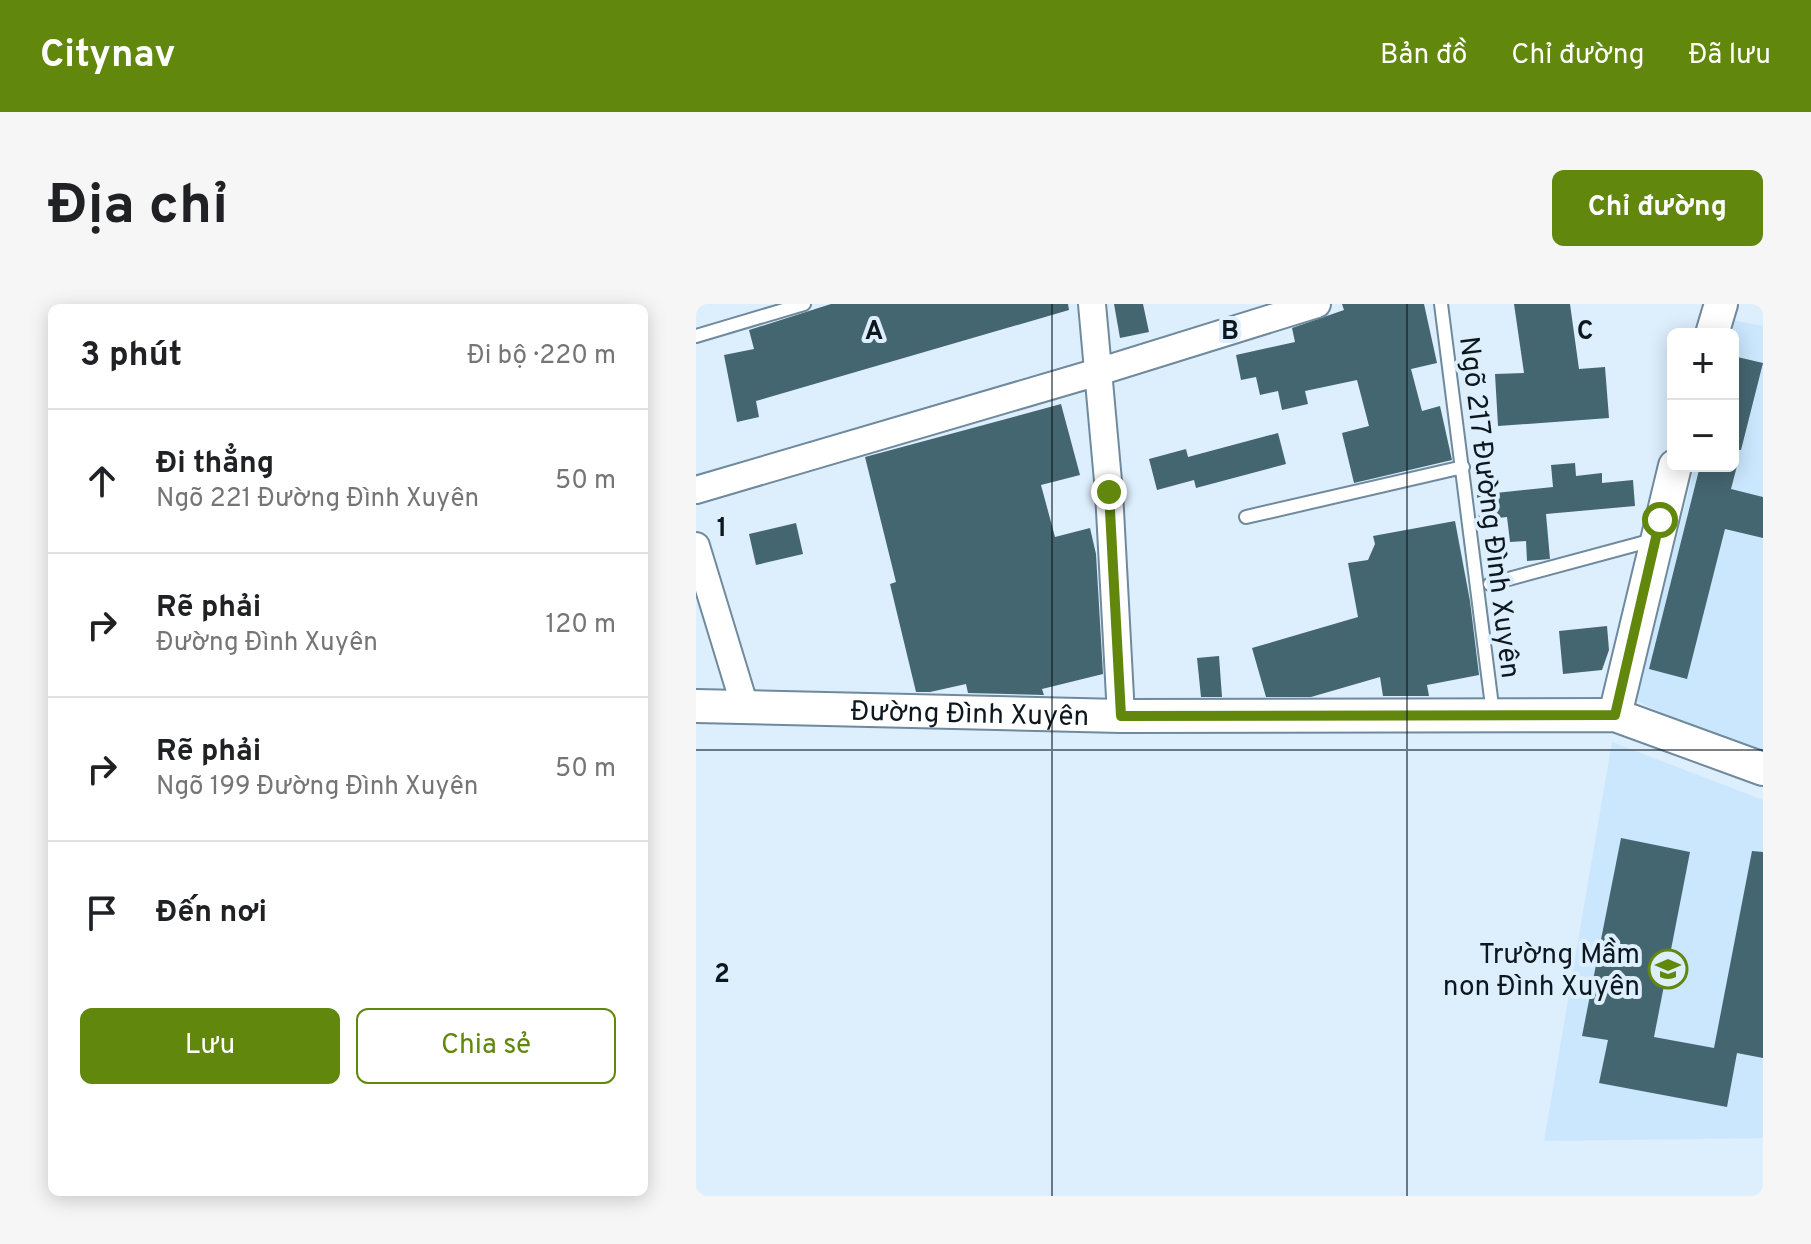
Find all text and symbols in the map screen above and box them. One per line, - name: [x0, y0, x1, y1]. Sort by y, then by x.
- text: Citynav: [40, 32, 176, 81]
- text: Bản đồ: [1380, 38, 1467, 74]
- text: Chỉ đường: [1511, 38, 1645, 74]
- text: Đã lưu: [1689, 38, 1771, 74]
- button: Chỉ đường: [1552, 170, 1763, 246]
- text: Địa chỉ: [48, 173, 228, 243]
- text: A: [865, 316, 883, 349]
- text: B: [1221, 316, 1239, 349]
- text: C: [1577, 316, 1593, 349]
- map controls: [1667, 328, 1739, 472]
- button: +: [1667, 328, 1739, 400]
- street label: Ngõ 217 Đường Đình Xuyên: [1449, 334, 1527, 680]
- text: 3 phút: [80, 335, 182, 378]
- text: Đi bộ · 220 m: [467, 340, 616, 373]
- button: −: [1667, 400, 1739, 472]
- text: Đi thẳng: [156, 446, 274, 483]
- icon: ahead: [80, 459, 124, 503]
- text: 50 m: [555, 465, 616, 498]
- route end: [1091, 474, 1127, 510]
- text: Ngõ 221 Đường Đình Xuyên: [156, 483, 479, 516]
- route start: [1642, 502, 1678, 538]
- text: 1: [717, 513, 727, 546]
- text: Rẽ phải: [156, 590, 261, 627]
- icon: right: [80, 603, 124, 647]
- text: 120 m: [546, 609, 616, 642]
- text: Đường Đình Xuyên: [156, 627, 378, 660]
- street label: Đường Đình Xuyên: [850, 695, 1090, 736]
- text: Rẽ phải: [156, 734, 261, 771]
- icon: right: [80, 747, 124, 791]
- text: 50 m: [555, 753, 616, 786]
- text: Ngõ 199 Đường Đình Xuyên: [156, 771, 478, 804]
- icon: arrive: [80, 891, 124, 935]
- text: Đến nơi: [156, 895, 267, 932]
- place label: Trường Mầm non Đình Xuyên: [1443, 937, 1640, 1006]
- school or university icon: Trường Mầm non Đình Xuyên: [1647, 948, 1689, 990]
- text: 2: [714, 959, 730, 992]
- button: Lưu: [80, 1008, 340, 1084]
- button: Chia sẻ: [356, 1008, 616, 1084]

